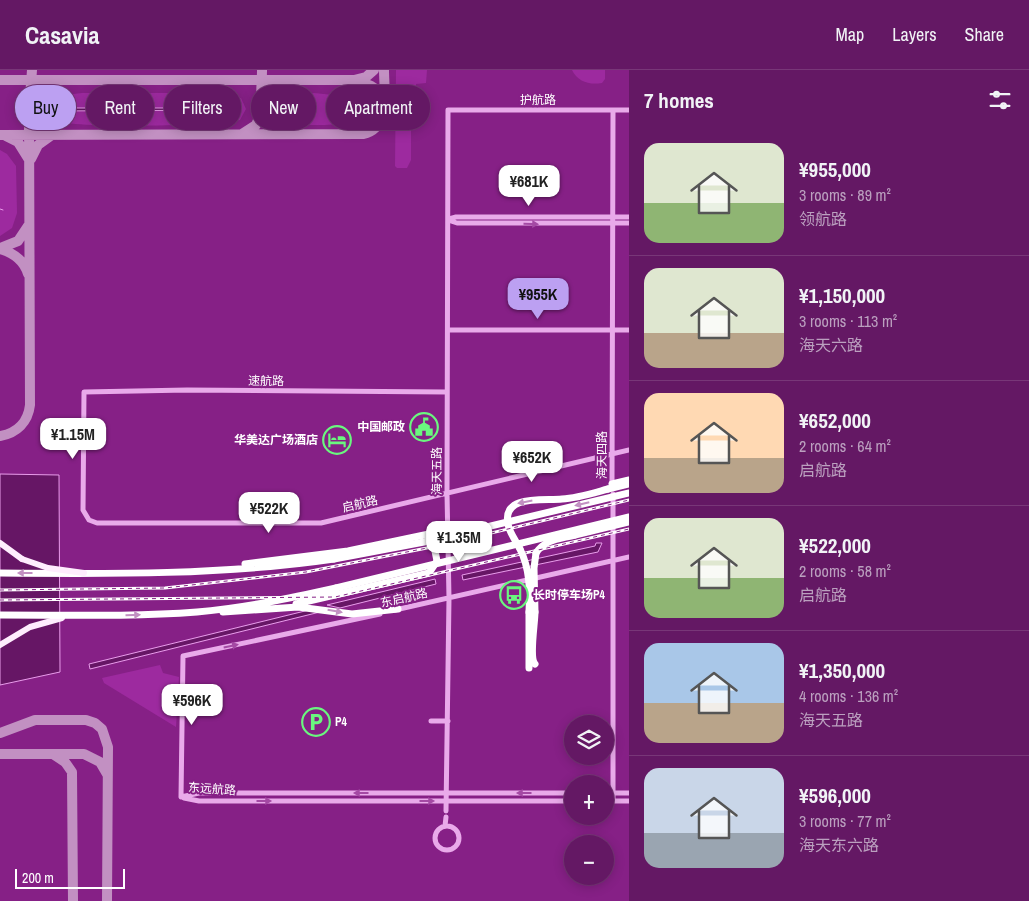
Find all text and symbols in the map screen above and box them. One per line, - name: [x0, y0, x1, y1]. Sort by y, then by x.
- text: Casavia: [25, 19, 99, 51]
- text: Map: [836, 22, 864, 47]
- text: Layers: [892, 22, 937, 47]
- text: Share: [965, 22, 1004, 47]
- chip: Buy: [15, 85, 76, 130]
- chip: Rent: [86, 85, 154, 130]
- chip: Filters: [164, 85, 241, 130]
- chip: New: [251, 85, 316, 130]
- chip: Apartment: [326, 85, 430, 130]
- text: 7 homes: [644, 86, 714, 115]
- icon: filters: [986, 86, 1014, 114]
- street label: 护航路: [520, 92, 556, 108]
- text: ¥955,000: [799, 155, 871, 184]
- icon: home: [684, 163, 744, 223]
- pin: ¥681K: [494, 164, 564, 207]
- text: ¥681K: [510, 170, 548, 192]
- text: 3 rooms · 89 m²: [799, 184, 891, 206]
- text: 领航路: [799, 208, 847, 230]
- one-way arrow: [523, 220, 539, 228]
- pin: ¥955K: [503, 278, 573, 320]
- text: ¥1,150,000: [799, 281, 885, 310]
- text: ¥955K: [519, 283, 557, 305]
- icon: home: [684, 288, 744, 348]
- text: 3 rooms · 113 m²: [799, 310, 897, 332]
- text: 海天六路: [799, 334, 863, 356]
- street label: 速航路: [248, 373, 284, 389]
- text: ¥652,000: [799, 406, 871, 435]
- public building icon: 中国邮政: [409, 412, 439, 442]
- icon: home: [684, 413, 744, 473]
- pin: ¥1.15M: [32, 418, 114, 460]
- place label: 中国邮政: [357, 419, 405, 435]
- text: ¥1.15M: [51, 423, 95, 445]
- hotel icon: 华美达广场酒店: [322, 425, 352, 455]
- street label: 海天四路: [594, 431, 610, 479]
- place label: 华美达广场酒店: [234, 432, 318, 448]
- text: 2 rooms · 64 m²: [799, 435, 891, 457]
- pin: ¥652K: [497, 440, 567, 483]
- text: ¥652K: [513, 446, 551, 468]
- street label: 海天五路: [429, 447, 445, 495]
- text: 启航路: [799, 459, 847, 481]
- pin: ¥522K: [234, 492, 304, 534]
- street label: 启航路: [341, 492, 379, 516]
- text: ¥522K: [250, 497, 288, 519]
- one-way arrow: [517, 498, 533, 506]
- one-way arrow: [574, 500, 589, 508]
- pin: ¥1.35M: [418, 520, 500, 563]
- text: ¥1.35M: [437, 526, 481, 548]
- text: ¥522,000: [799, 531, 871, 560]
- icon: home: [684, 538, 744, 598]
- text: 2 rooms · 58 m²: [799, 560, 891, 582]
- one-way arrow: [16, 569, 32, 577]
- bus stop icon: 长时停车场P4: [499, 580, 529, 610]
- text: 启航路: [799, 584, 847, 606]
- street label: 东启航路: [379, 585, 429, 611]
- place label: 长时停车场P4: [533, 587, 606, 603]
- one-way arrow: [328, 608, 344, 616]
- one-way arrow: [125, 611, 141, 619]
- one-way arrow: [224, 641, 240, 649]
- text: ¥1,350,000: [799, 656, 885, 685]
- icon: home: [684, 663, 744, 723]
- pin: ¥596K: [157, 684, 227, 726]
- text: 4 rooms · 136 m²: [799, 685, 898, 707]
- text: ¥596K: [173, 689, 211, 711]
- parking icon: P4: [301, 707, 331, 737]
- text: 海天五路: [799, 709, 863, 731]
- place label: P4: [335, 714, 348, 730]
- map controls: [564, 715, 614, 885]
- button: layers: [564, 715, 614, 765]
- button: +: [564, 775, 614, 825]
- street label: 东远航路: [187, 779, 237, 799]
- text: ¥596,000: [799, 781, 871, 810]
- icon: home: [684, 788, 744, 848]
- one-way arrow: [353, 789, 369, 797]
- one-way arrow: [516, 789, 532, 797]
- one-way arrow: [257, 797, 273, 805]
- one-way arrow: [419, 797, 435, 805]
- text: 3 rooms · 77 m²: [799, 810, 891, 832]
- text: 海天东六路: [799, 834, 879, 856]
- button: −: [564, 835, 614, 885]
- scale bar: [15, 866, 125, 889]
- text: 200 m: [22, 869, 54, 887]

